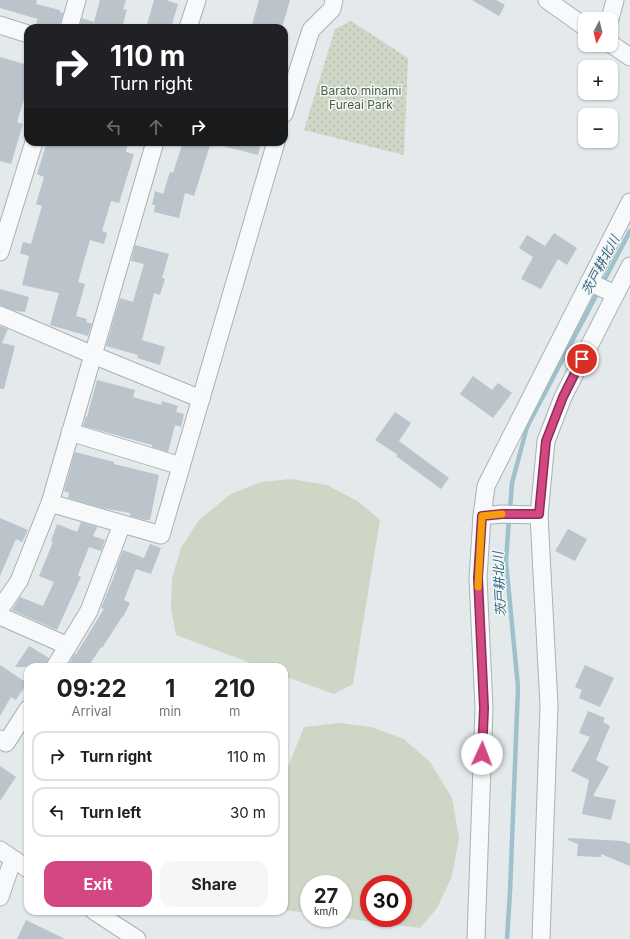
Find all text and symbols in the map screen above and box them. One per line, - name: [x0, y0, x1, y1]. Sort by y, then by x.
- north arrow: [578, 12, 618, 52]
- map controls: [578, 12, 618, 148]
- text: 110 m: [110, 39, 185, 73]
- icon: right: [44, 40, 96, 92]
- button: +: [578, 60, 618, 100]
- text: Turn right: [110, 73, 193, 94]
- park label: Barato minami Fureai Park: [321, 83, 402, 112]
- button: −: [578, 108, 618, 148]
- icon: left: [103, 116, 125, 138]
- icon: ahead: [145, 116, 167, 138]
- icon: right: [187, 116, 209, 138]
- water label: 茨戸耕北川: [578, 231, 623, 297]
- pin: [565, 342, 599, 376]
- icon: arrive: [571, 348, 593, 370]
- water label: 茨戸耕北川: [489, 549, 509, 617]
- text: 09:22: [57, 674, 127, 703]
- text: 1: [165, 674, 175, 703]
- text: 210: [214, 674, 255, 703]
- text: Arrival: [72, 703, 112, 719]
- text: min: [159, 703, 181, 719]
- text: m: [229, 703, 240, 719]
- position arrow: [461, 733, 503, 775]
- icon: right: [46, 745, 68, 767]
- text: Turn right: [80, 747, 152, 766]
- text: 110 m: [227, 747, 266, 766]
- icon: left: [46, 801, 68, 823]
- text: Turn left: [80, 803, 141, 822]
- text: 30 m: [230, 803, 266, 822]
- button: Exit: [44, 861, 152, 907]
- button: Share: [160, 861, 268, 907]
- speed limit sign: 30: [360, 875, 412, 927]
- text: 27: [314, 884, 338, 908]
- text: km/h: [314, 905, 338, 917]

